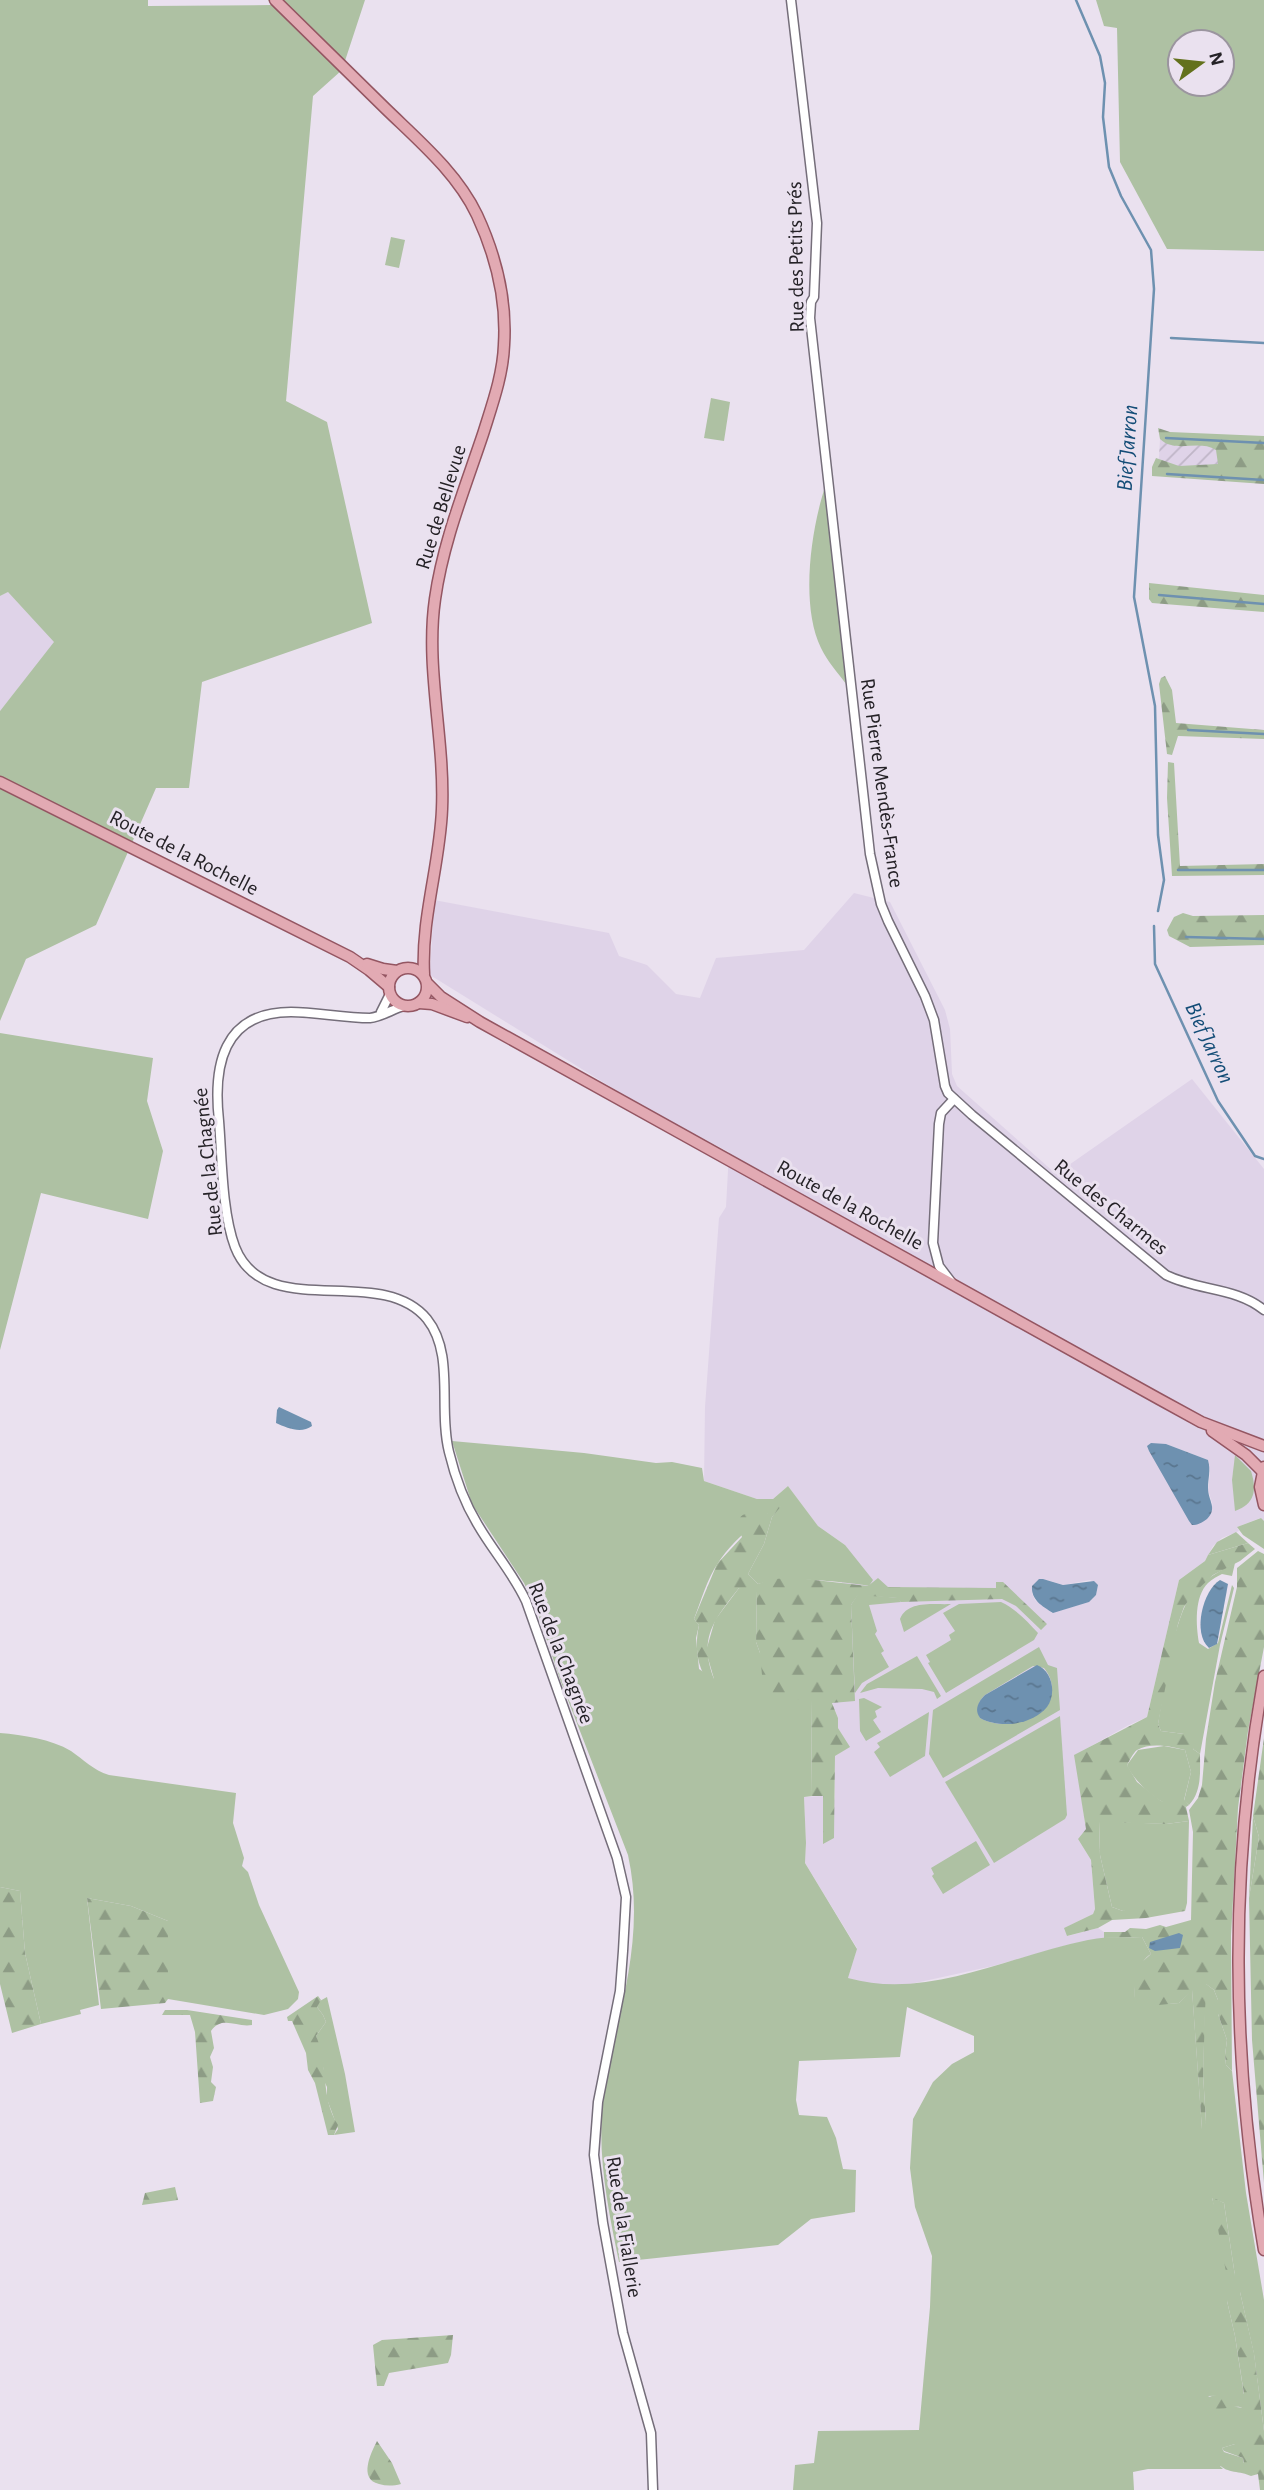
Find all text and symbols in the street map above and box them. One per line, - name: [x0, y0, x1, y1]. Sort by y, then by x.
- north arrow: [1166, 28, 1236, 98]
- text: N: [1205, 50, 1227, 68]
- street label: Rue des Petits Prés: [784, 181, 808, 333]
- water label: Bief Jarron: [1113, 404, 1143, 492]
- street label: Rue de Bellevue: [412, 442, 470, 572]
- street label: Rue Pierre Mendès-France: [857, 677, 907, 889]
- street label: Route de la Rochelle: [106, 806, 262, 900]
- water label: Bief Jarron: [1180, 999, 1238, 1087]
- street label: Rue de la Chagnée: [190, 1087, 226, 1237]
- street label: Rue des Charmes: [1050, 1155, 1172, 1259]
- street label: Route de la Rochelle: [773, 1156, 927, 1254]
- street label: Rue de la Chagnée: [524, 1579, 598, 1727]
- street label: Rue de la Fiallerie: [602, 2155, 646, 2299]

